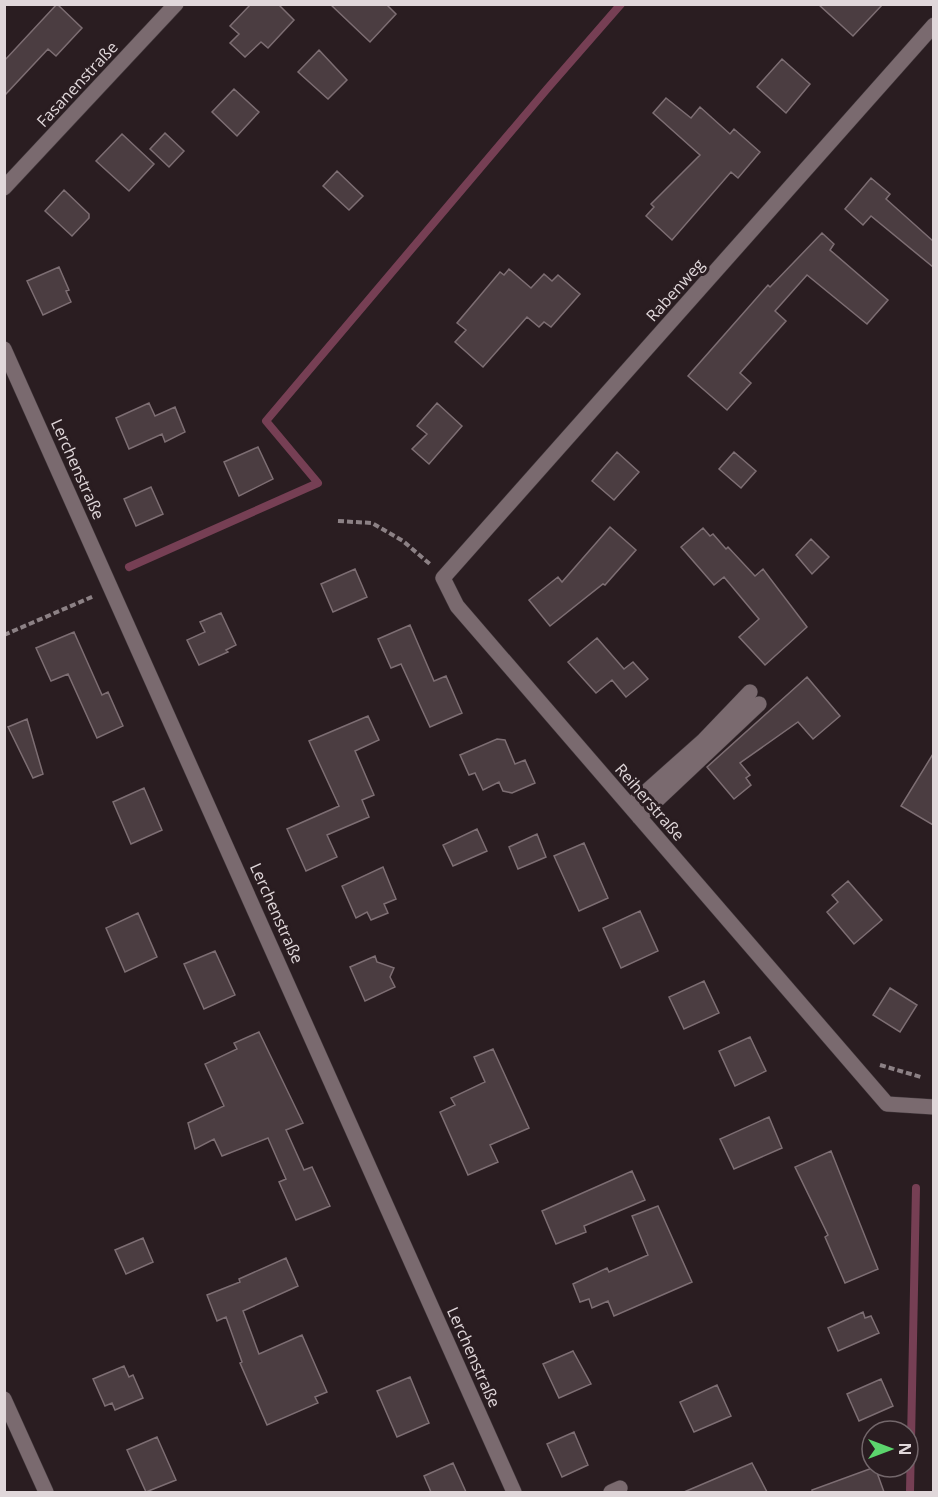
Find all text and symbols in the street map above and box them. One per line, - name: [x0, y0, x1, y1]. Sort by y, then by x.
- street label: Fasanenstraße: [31, 36, 123, 132]
- street label: Rabenweg: [641, 254, 709, 326]
- street label: Lerchenstraße: [46, 415, 110, 523]
- street label: Reiherstraße: [610, 759, 690, 845]
- street label: Lerchenstraße: [245, 859, 309, 967]
- street label: Lerchenstraße: [442, 1303, 506, 1411]
- north arrow: [860, 1419, 920, 1479]
- text: N: [894, 1442, 916, 1456]

